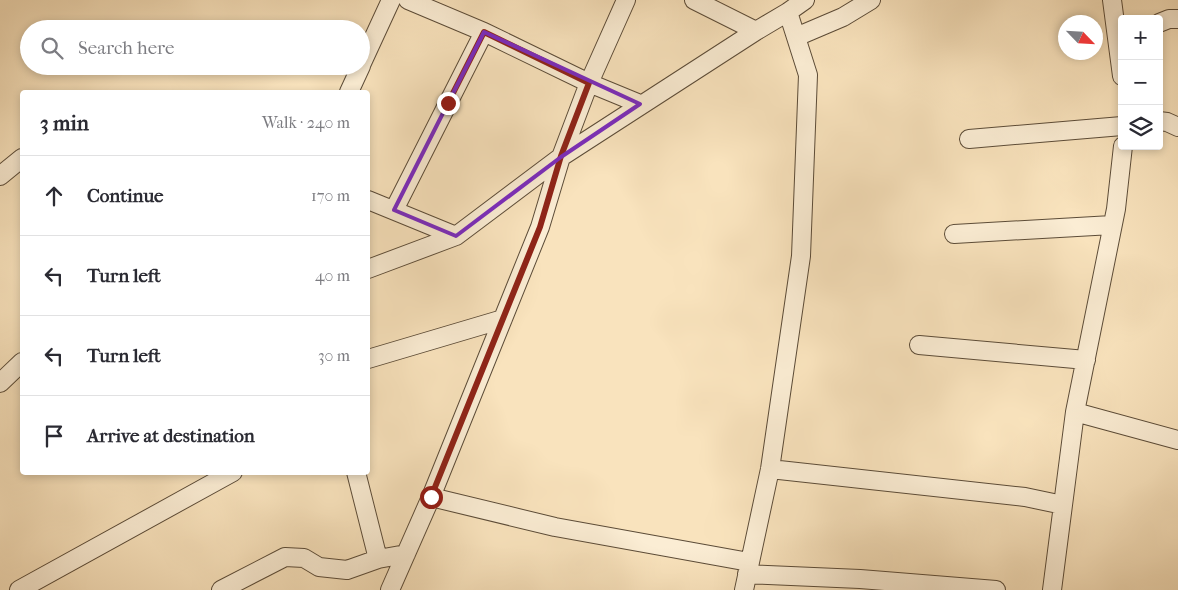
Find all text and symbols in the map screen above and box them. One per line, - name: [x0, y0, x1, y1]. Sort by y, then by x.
- north arrow: [1058, 15, 1103, 60]
- map controls: [1118, 15, 1163, 150]
- button: +: [1118, 15, 1163, 60]
- search box: [20, 20, 370, 75]
- icon: search: [38, 34, 66, 62]
- text: Search here: [78, 37, 174, 59]
- button: −: [1118, 60, 1163, 105]
- route end: [437, 92, 460, 115]
- button: layers: [1118, 105, 1163, 150]
- text: 3 min: [40, 111, 89, 135]
- text: Walk · 240 m: [262, 113, 350, 132]
- icon: ahead: [40, 182, 68, 210]
- text: Continue: [87, 185, 163, 207]
- text: 170 m: [311, 186, 350, 205]
- icon: left: [40, 262, 68, 290]
- text: Turn left: [87, 265, 161, 287]
- text: 40 m: [315, 266, 350, 285]
- icon: left: [40, 342, 68, 370]
- text: Turn left: [87, 345, 161, 367]
- text: 30 m: [318, 346, 350, 365]
- icon: arrive: [40, 422, 68, 450]
- text: Arrive at destination: [87, 425, 255, 447]
- route start: [420, 486, 443, 509]

